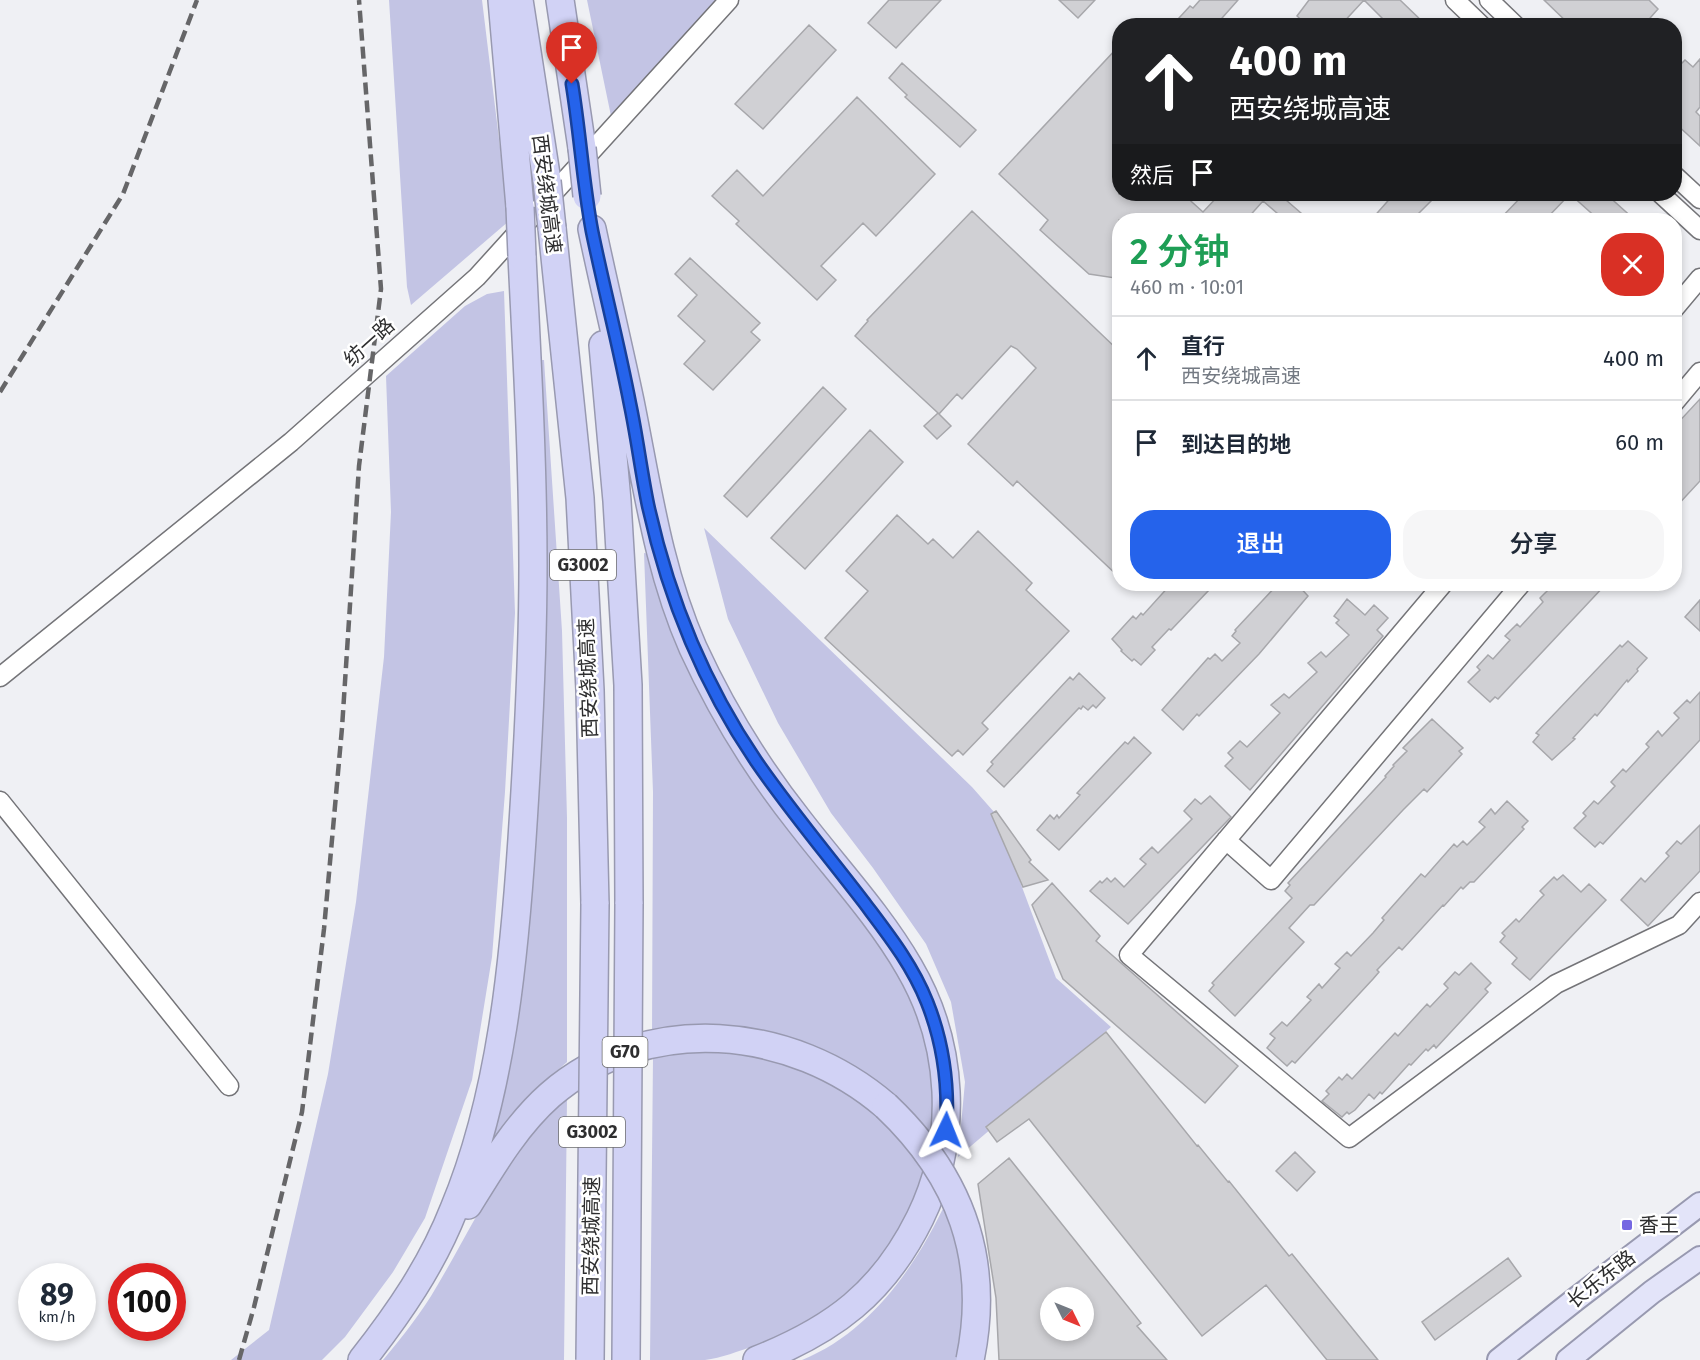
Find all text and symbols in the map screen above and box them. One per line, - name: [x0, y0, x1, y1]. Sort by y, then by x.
- pin: [546, 22, 597, 84]
- icon: arrive: [555, 31, 588, 64]
- text: 400 m: [1229, 36, 1347, 86]
- icon: ahead: [1130, 42, 1208, 120]
- text: 西安绕城高速: [1229, 93, 1391, 125]
- street label: 西安绕城高速: [528, 133, 566, 255]
- icon: arrive: [1186, 156, 1219, 189]
- text: 然后: [1130, 162, 1174, 189]
- text: 2 分钟: [1130, 230, 1229, 274]
- button: close: [1601, 233, 1664, 296]
- text: 460 m · 10:01: [1130, 275, 1244, 299]
- street label: 纺一路: [339, 313, 399, 371]
- text: 直行: [1181, 333, 1225, 360]
- icon: ahead: [1130, 342, 1163, 375]
- text: 400 m: [1603, 345, 1664, 372]
- text: 西安绕城高速: [1181, 364, 1301, 388]
- icon: arrive: [1130, 426, 1163, 459]
- text: 60 m: [1615, 429, 1664, 456]
- text: 到达目的地: [1181, 431, 1291, 458]
- button: 退出: [1130, 510, 1391, 579]
- button: 分享: [1403, 510, 1664, 579]
- road number: G3002: [550, 550, 616, 580]
- street label: 西安绕城高速: [574, 618, 602, 738]
- road number: G70: [602, 1037, 648, 1067]
- position arrow: [914, 1098, 978, 1162]
- road number: G3002: [559, 1117, 625, 1147]
- street label: 西安绕城高速: [578, 1176, 604, 1296]
- place label: 香王: [1639, 1213, 1679, 1237]
- marker: 香王: [1620, 1218, 1634, 1232]
- street label: 长乐东路: [1562, 1245, 1640, 1313]
- speed limit sign: 100: [108, 1263, 186, 1341]
- text: 89: [40, 1277, 74, 1313]
- north arrow: [1040, 1287, 1094, 1341]
- map controls: [1040, 1287, 1094, 1341]
- text: km/h: [38, 1308, 76, 1326]

